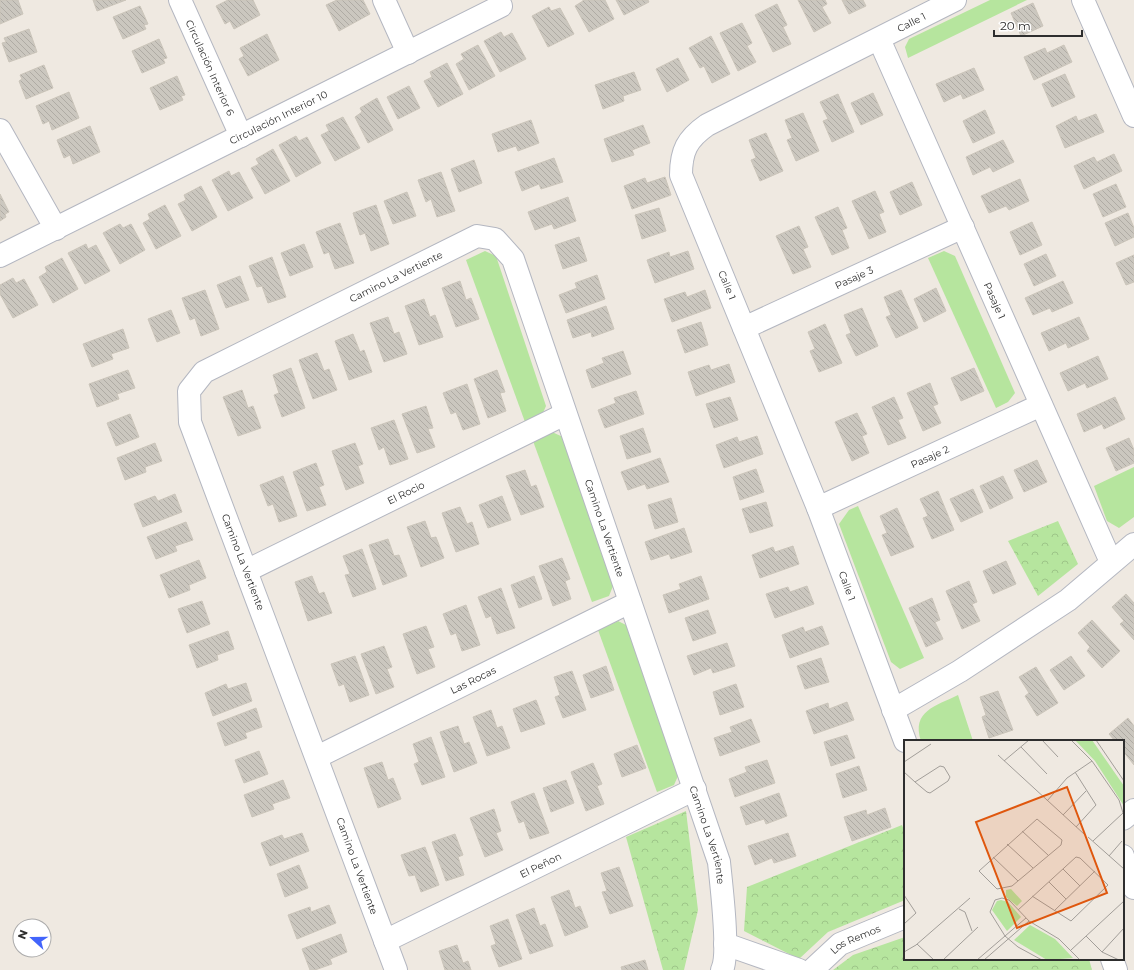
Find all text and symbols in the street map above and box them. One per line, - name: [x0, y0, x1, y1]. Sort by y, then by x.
- street label: Calle 1: [895, 9, 928, 35]
- scale bar: [994, 12, 1082, 38]
- street label: Circulación Interior 6: [183, 17, 237, 118]
- text: 20 m: [1000, 18, 1031, 33]
- street label: Circulación Interior 10: [227, 87, 330, 147]
- street label: Camino La Vertiente: [347, 248, 445, 305]
- street label: Pasaje 3: [833, 263, 875, 292]
- street label: Calle 1: [715, 268, 739, 302]
- street label: Pasaje 1: [981, 280, 1009, 321]
- street label: Pasaje 2: [908, 442, 951, 471]
- street label: Camino La Vertiente: [582, 477, 628, 579]
- street label: El Rocio: [385, 478, 427, 507]
- street label: Camino La Vertiente: [219, 512, 267, 612]
- street label: Calle 1: [836, 569, 858, 603]
- street label: Las Rocas: [448, 663, 498, 697]
- inset map: [904, 740, 1124, 960]
- street label: Camino La Vertiente: [687, 784, 728, 885]
- street label: Camino La Vertiente: [333, 816, 381, 916]
- street label: El Peñon: [517, 849, 563, 881]
- north arrow: [12, 918, 52, 958]
- street label: Los Remos: [827, 921, 882, 957]
- text: N: [15, 928, 31, 941]

